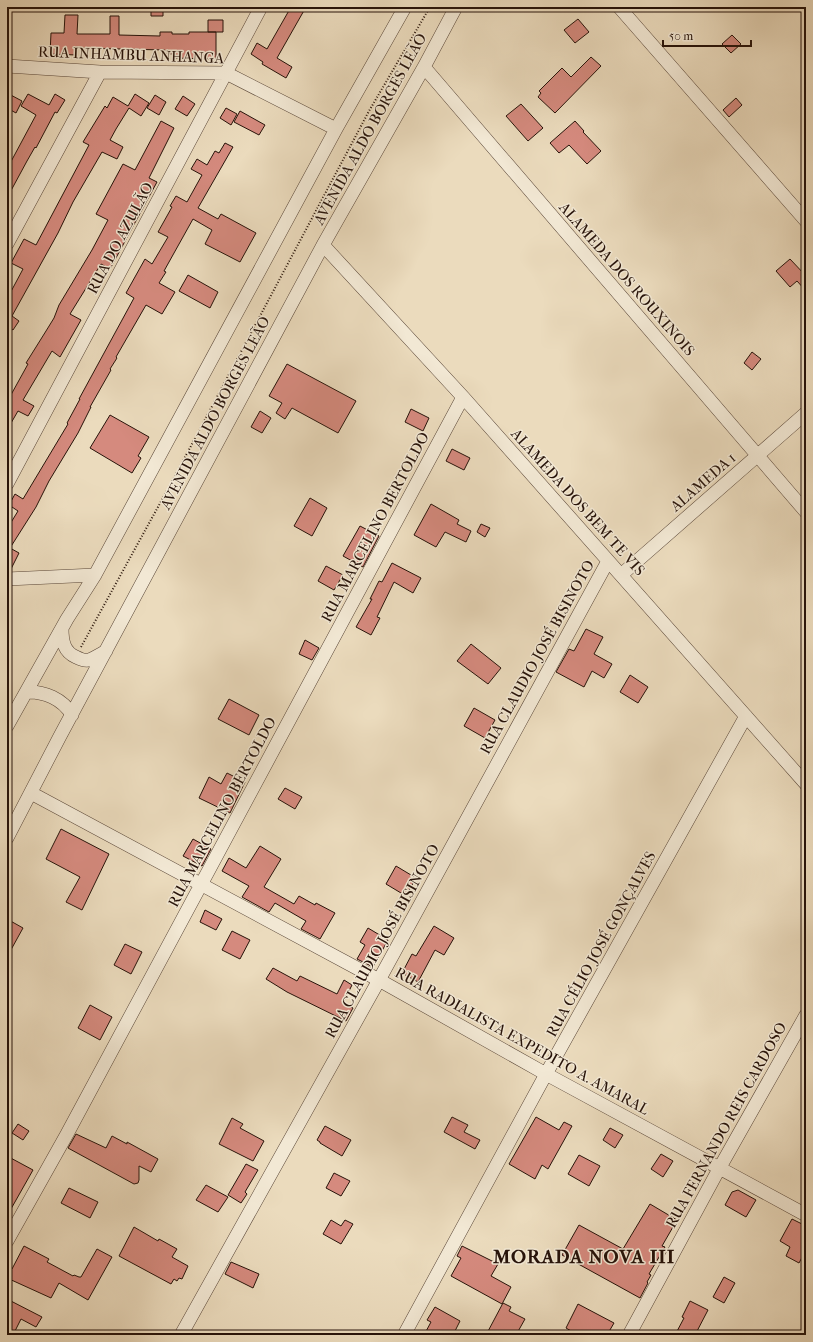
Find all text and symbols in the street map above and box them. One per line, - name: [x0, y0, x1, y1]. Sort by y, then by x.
- scale bar: [663, 22, 751, 48]
- text: 50 m: [669, 29, 693, 43]
- street label: AVENIDA ALDO BORGES LEÃO: [309, 30, 430, 229]
- street label: RUA INHAMBU ANHANGA: [38, 43, 225, 67]
- street label: RUA DO AZULÃO: [83, 179, 157, 297]
- street label: ALAMEDA DOS ROUXINOIS: [555, 198, 699, 360]
- street label: AVENIDA ALDO BORGES LEÃO: [156, 313, 274, 514]
- street label: ALAMEDA DOS BEM TE VIS: [507, 424, 649, 579]
- street label: RUA MARCELINO BERTOLDO: [317, 429, 433, 625]
- street label: ALAMEDA 1: [666, 449, 739, 516]
- street label: RUA CLAUDIO JOSÉ BISINOTO: [476, 557, 598, 757]
- street label: RUA MARCELINO BERTOLDO: [164, 714, 280, 910]
- street label: RUA CLAUDIO JOSÉ BISINOTO: [321, 841, 443, 1041]
- street label: RUA CÉLIO JOSÉ GONÇALVES: [542, 848, 660, 1040]
- street label: RUA RADIALISTA EXPEDITO A. AMARAL: [392, 963, 652, 1119]
- street label: RUA FERNANDO REIS CARDOSO: [662, 1019, 790, 1231]
- district label: MORADA NOVA III: [492, 1246, 675, 1268]

